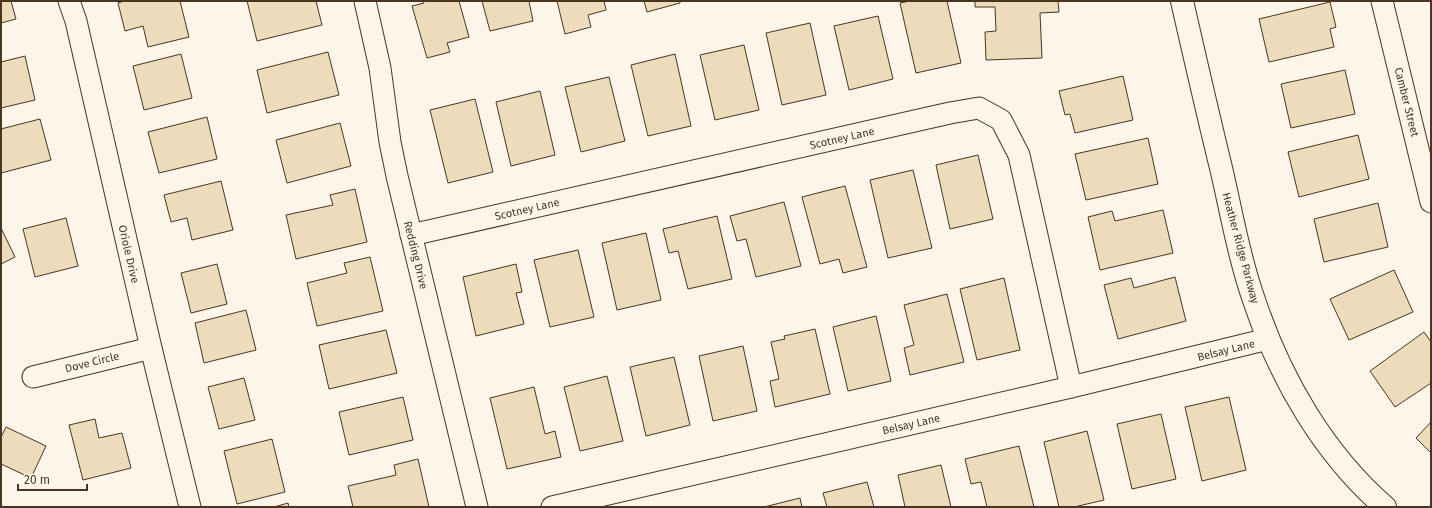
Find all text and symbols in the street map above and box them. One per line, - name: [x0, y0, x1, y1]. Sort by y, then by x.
- street label: Camber Street: [1392, 66, 1421, 138]
- street label: Scotney Lane: [809, 125, 876, 152]
- street label: Heather Ridge Parkway: [1219, 191, 1262, 306]
- street label: Scotney Lane: [494, 196, 561, 223]
- street label: Redding Drive: [401, 220, 430, 290]
- street label: Oriole Drive: [116, 224, 142, 284]
- street label: Belsay Lane: [1196, 337, 1256, 364]
- street label: Dove Circle: [64, 349, 121, 375]
- street label: Belsay Lane: [881, 412, 941, 437]
- scale bar: [18, 466, 87, 492]
- text: 20 m: [24, 473, 50, 487]

